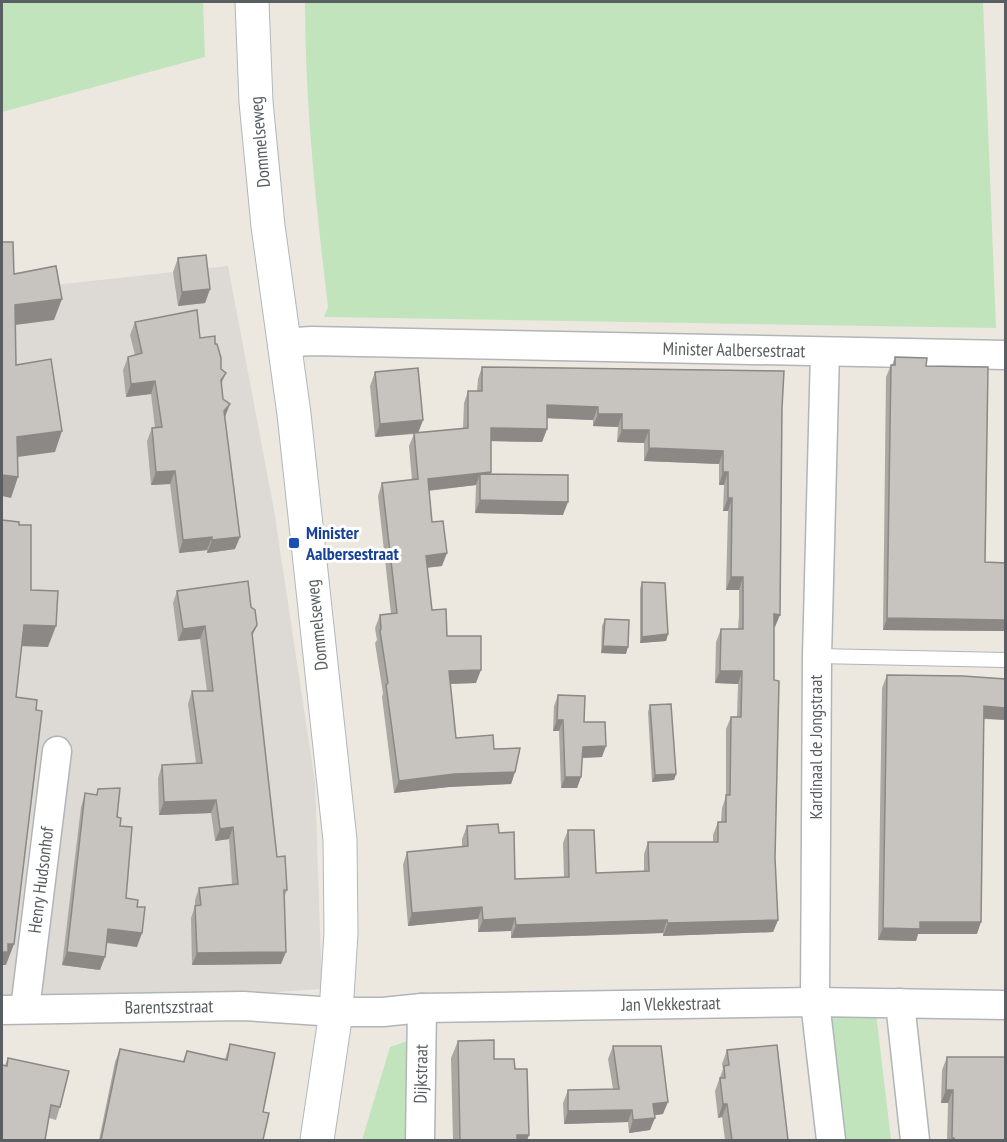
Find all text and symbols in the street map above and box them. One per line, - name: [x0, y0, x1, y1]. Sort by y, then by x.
- street label: Dommelseweg: [244, 96, 275, 188]
- street label: Minister Aalbersestraat: [662, 337, 806, 362]
- place label: Minister Aalbersestraat: [305, 521, 399, 565]
- marker: Minister Aalbersestraat: [287, 536, 301, 550]
- street label: Dommelseweg: [300, 579, 333, 672]
- street label: Kardinaal de Jongstraat: [804, 675, 827, 819]
- street label: Henry Hudsonhof: [23, 824, 59, 935]
- street label: Jan Vlekkestraat: [620, 991, 721, 1016]
- street label: Barentszstraat: [124, 994, 214, 1019]
- street label: Dijkstraat: [408, 1044, 433, 1104]

